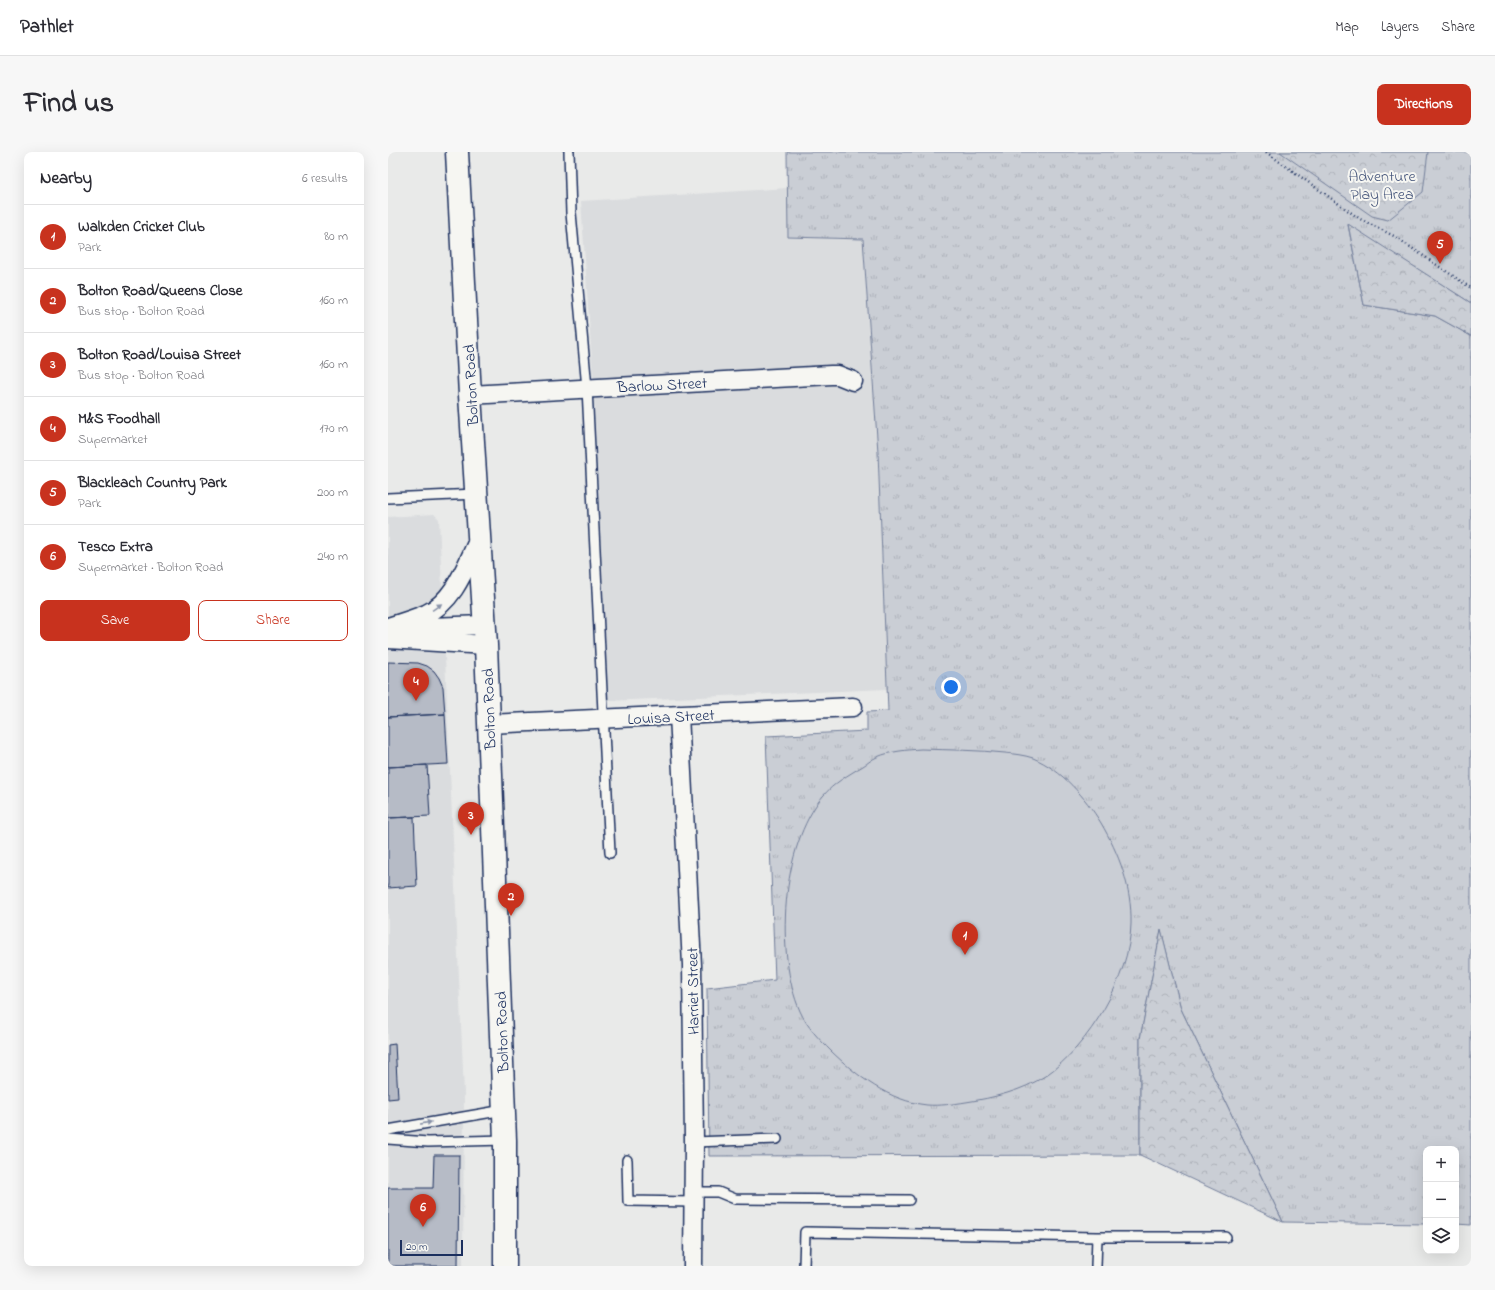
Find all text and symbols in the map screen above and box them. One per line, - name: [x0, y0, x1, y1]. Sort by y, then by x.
- text: Pathlet: [20, 14, 74, 41]
- text: Map: [1335, 17, 1359, 38]
- text: Layers: [1381, 17, 1419, 38]
- text: Share: [1441, 17, 1475, 38]
- text: Find us: [24, 84, 114, 125]
- button: Directions: [1377, 84, 1471, 125]
- park label: Adventure Play Area: [1348, 165, 1416, 207]
- text: Nearby: [40, 166, 92, 191]
- text: 6 results: [302, 169, 348, 188]
- text: Walkden Cricket Club: [78, 216, 205, 238]
- text: 1: [51, 227, 55, 246]
- text: 80 m: [324, 227, 348, 246]
- pin: 5: [1427, 231, 1453, 264]
- text: Park: [78, 238, 102, 257]
- text: Bolton Road/Queens Close: [78, 280, 243, 302]
- text: 2: [50, 291, 56, 310]
- text: 160 m: [319, 291, 348, 310]
- text: Bus stop · Bolton Road: [78, 302, 204, 321]
- street label: Bolton Road: [458, 343, 486, 427]
- text: Bolton Road/Louisa Street: [78, 344, 241, 366]
- text: 3: [50, 355, 56, 374]
- text: 160 m: [319, 355, 348, 374]
- text: Bus stop · Bolton Road: [78, 366, 204, 385]
- street label: Barlow Street: [615, 372, 708, 400]
- text: M&S Foodhall: [78, 408, 160, 430]
- text: 4: [50, 419, 56, 438]
- text: 170 m: [320, 419, 348, 438]
- text: Supermarket: [78, 430, 148, 449]
- text: Blackleach Country Park: [78, 472, 227, 494]
- text: 5: [49, 483, 57, 502]
- text: 200 m: [317, 483, 348, 502]
- text: Park: [78, 494, 102, 513]
- text: Tesco Extra: [78, 536, 153, 558]
- text: 6: [50, 547, 56, 566]
- text: 240 m: [317, 547, 348, 566]
- text: Supermarket · Bolton Road: [78, 558, 223, 577]
- button: Save: [40, 600, 190, 641]
- button: Share: [198, 600, 348, 641]
- one-way arrow: [431, 603, 442, 611]
- pin: 4: [403, 668, 429, 701]
- street label: Bolton Road: [477, 668, 503, 751]
- your location: [941, 677, 961, 697]
- street label: Louisa Street: [627, 704, 716, 732]
- pin: 3: [458, 802, 484, 835]
- pin: 2: [498, 883, 524, 916]
- pin: 1: [952, 922, 978, 955]
- street label: Harriet Street: [681, 946, 707, 1035]
- street label: Bolton Road: [490, 991, 516, 1074]
- one-way arrow: [420, 1119, 432, 1125]
- map controls: [1423, 1146, 1459, 1254]
- button: +: [1423, 1146, 1459, 1182]
- button: −: [1423, 1182, 1459, 1218]
- pin: 6: [410, 1194, 436, 1227]
- button: layers: [1423, 1218, 1459, 1254]
- scale bar: [400, 1238, 463, 1257]
- text: 20 m: [406, 1239, 428, 1255]

